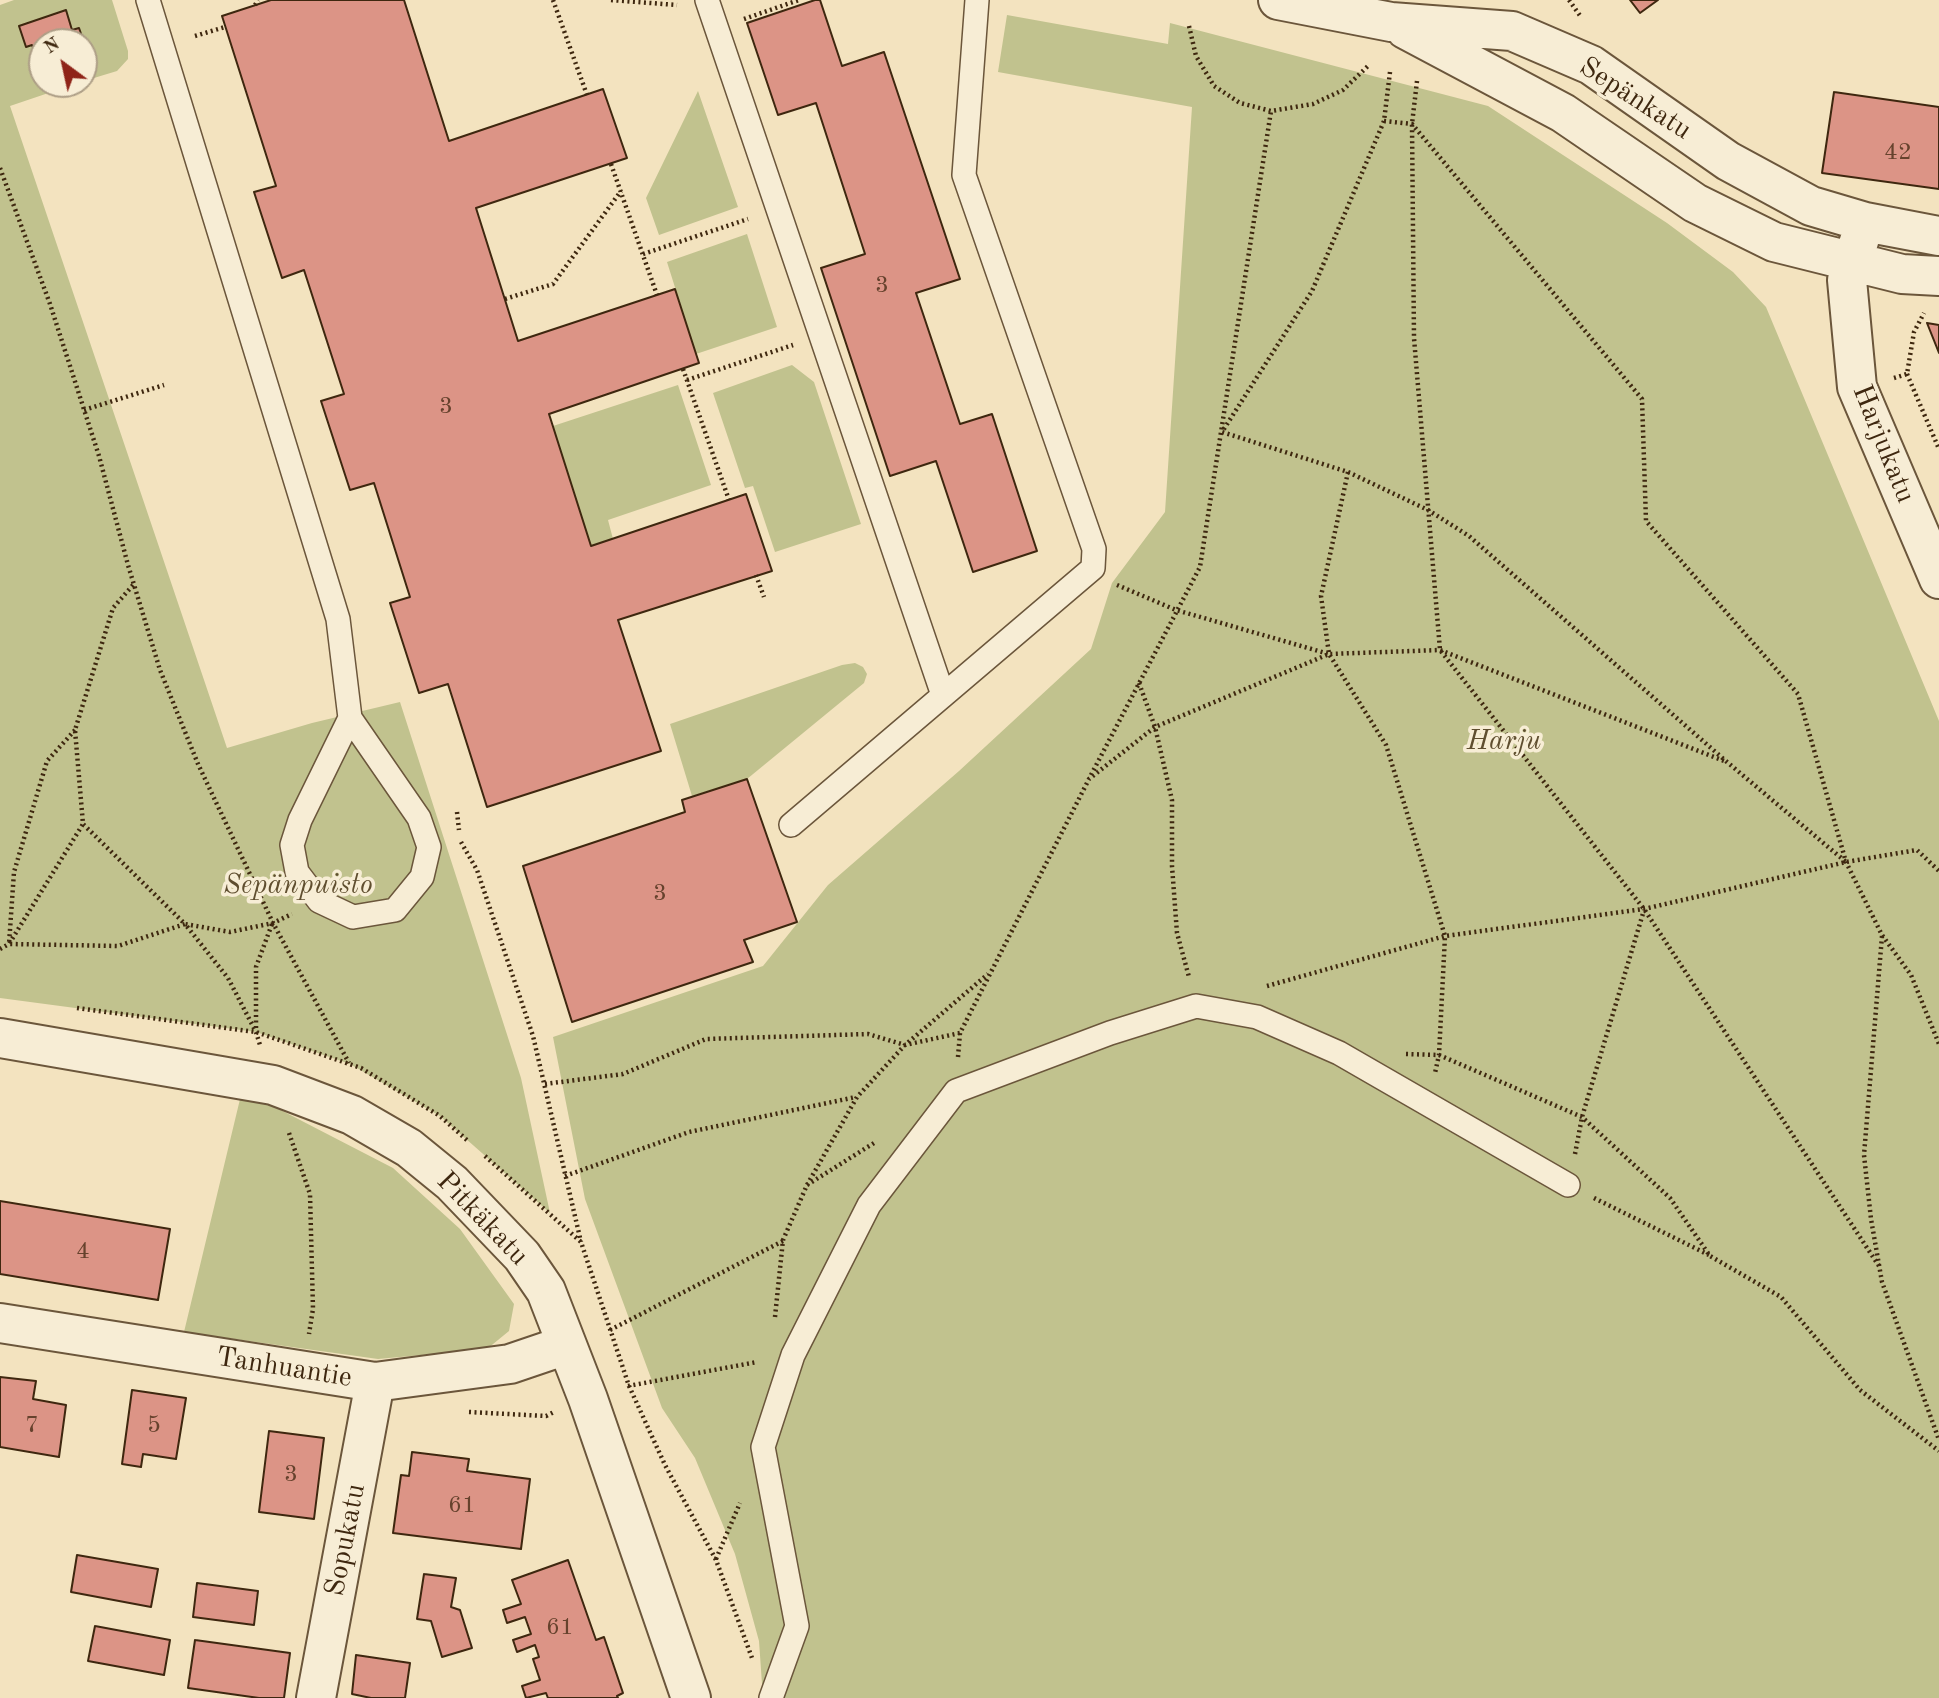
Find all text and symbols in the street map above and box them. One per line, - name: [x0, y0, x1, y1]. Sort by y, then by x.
- north arrow: [28, 28, 98, 98]
- text: N: [41, 35, 64, 59]
- street label: Sepänkatu: [1573, 50, 1697, 148]
- house number: 42: [1884, 139, 1912, 167]
- house number: 3: [875, 272, 889, 300]
- street label: Harjukatu: [1844, 380, 1922, 508]
- house number: 3: [439, 393, 453, 421]
- park label: Harju: [1467, 725, 1541, 759]
- park label: Sepänpuisto: [223, 869, 373, 903]
- house number: 3: [653, 880, 667, 908]
- street label: Pitkäkatu: [429, 1165, 535, 1273]
- house number: 4: [76, 1238, 90, 1266]
- street label: Tanhuantie: [214, 1341, 354, 1395]
- house number: 7: [25, 1412, 39, 1440]
- house number: 5: [147, 1412, 161, 1440]
- house number: 3: [284, 1461, 298, 1489]
- street label: Sopukatu: [319, 1481, 373, 1599]
- house number: 61: [448, 1492, 476, 1520]
- house number: 61: [546, 1614, 574, 1642]

